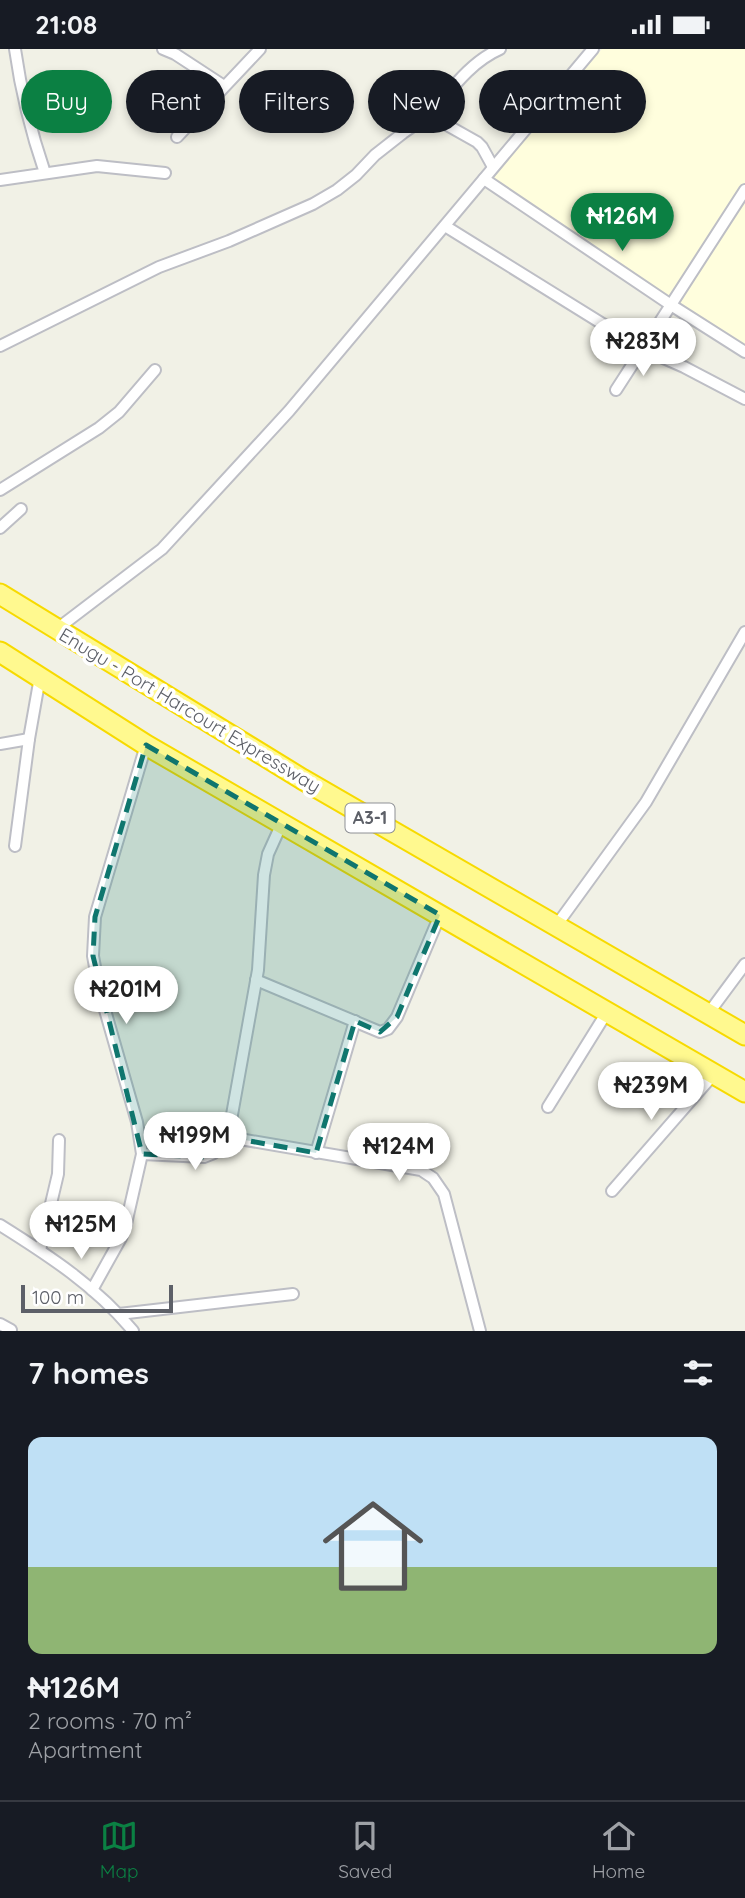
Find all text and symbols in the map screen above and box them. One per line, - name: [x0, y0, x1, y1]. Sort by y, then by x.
- text: 21:08: [35, 8, 97, 41]
- chip: Buy: [21, 70, 112, 133]
- chip: Rent: [126, 70, 225, 133]
- chip: Filters: [239, 70, 354, 133]
- chip: New: [368, 70, 465, 133]
- chip: Apartment: [479, 70, 646, 133]
- pin: ₦126M: [573, 193, 671, 253]
- text: ₦126M: [587, 201, 657, 230]
- pin: ₦283M: [594, 319, 692, 378]
- text: ₦283M: [606, 326, 680, 355]
- street label: Enugu - Port Harcourt Expressway: [55, 622, 325, 798]
- road number: A3-1: [346, 803, 394, 833]
- pin: ₦201M: [77, 967, 175, 1026]
- text: ₦201M: [90, 974, 162, 1003]
- pin: ₦239M: [602, 1063, 700, 1122]
- text: ₦239M: [614, 1070, 688, 1099]
- pin: ₦199M: [146, 1113, 244, 1172]
- text: ₦199M: [160, 1120, 230, 1149]
- pin: ₦124M: [350, 1123, 448, 1183]
- text: ₦124M: [363, 1131, 435, 1160]
- pin: ₦125M: [32, 1201, 130, 1261]
- text: ₦125M: [45, 1209, 117, 1238]
- scale bar: [21, 1282, 173, 1314]
- text: 100 m: [32, 1285, 84, 1309]
- text: 7 homes: [28, 1354, 149, 1392]
- icon: filters: [679, 1354, 717, 1392]
- icon: home: [310, 1483, 436, 1609]
- text: ₦126M: [28, 1668, 120, 1706]
- text: 2 rooms · 70 m²: [28, 1706, 192, 1735]
- text: Apartment: [28, 1735, 142, 1764]
- tab: Map: [100, 1817, 139, 1883]
- tab: Saved: [338, 1817, 392, 1883]
- tab: Home: [592, 1817, 645, 1883]

